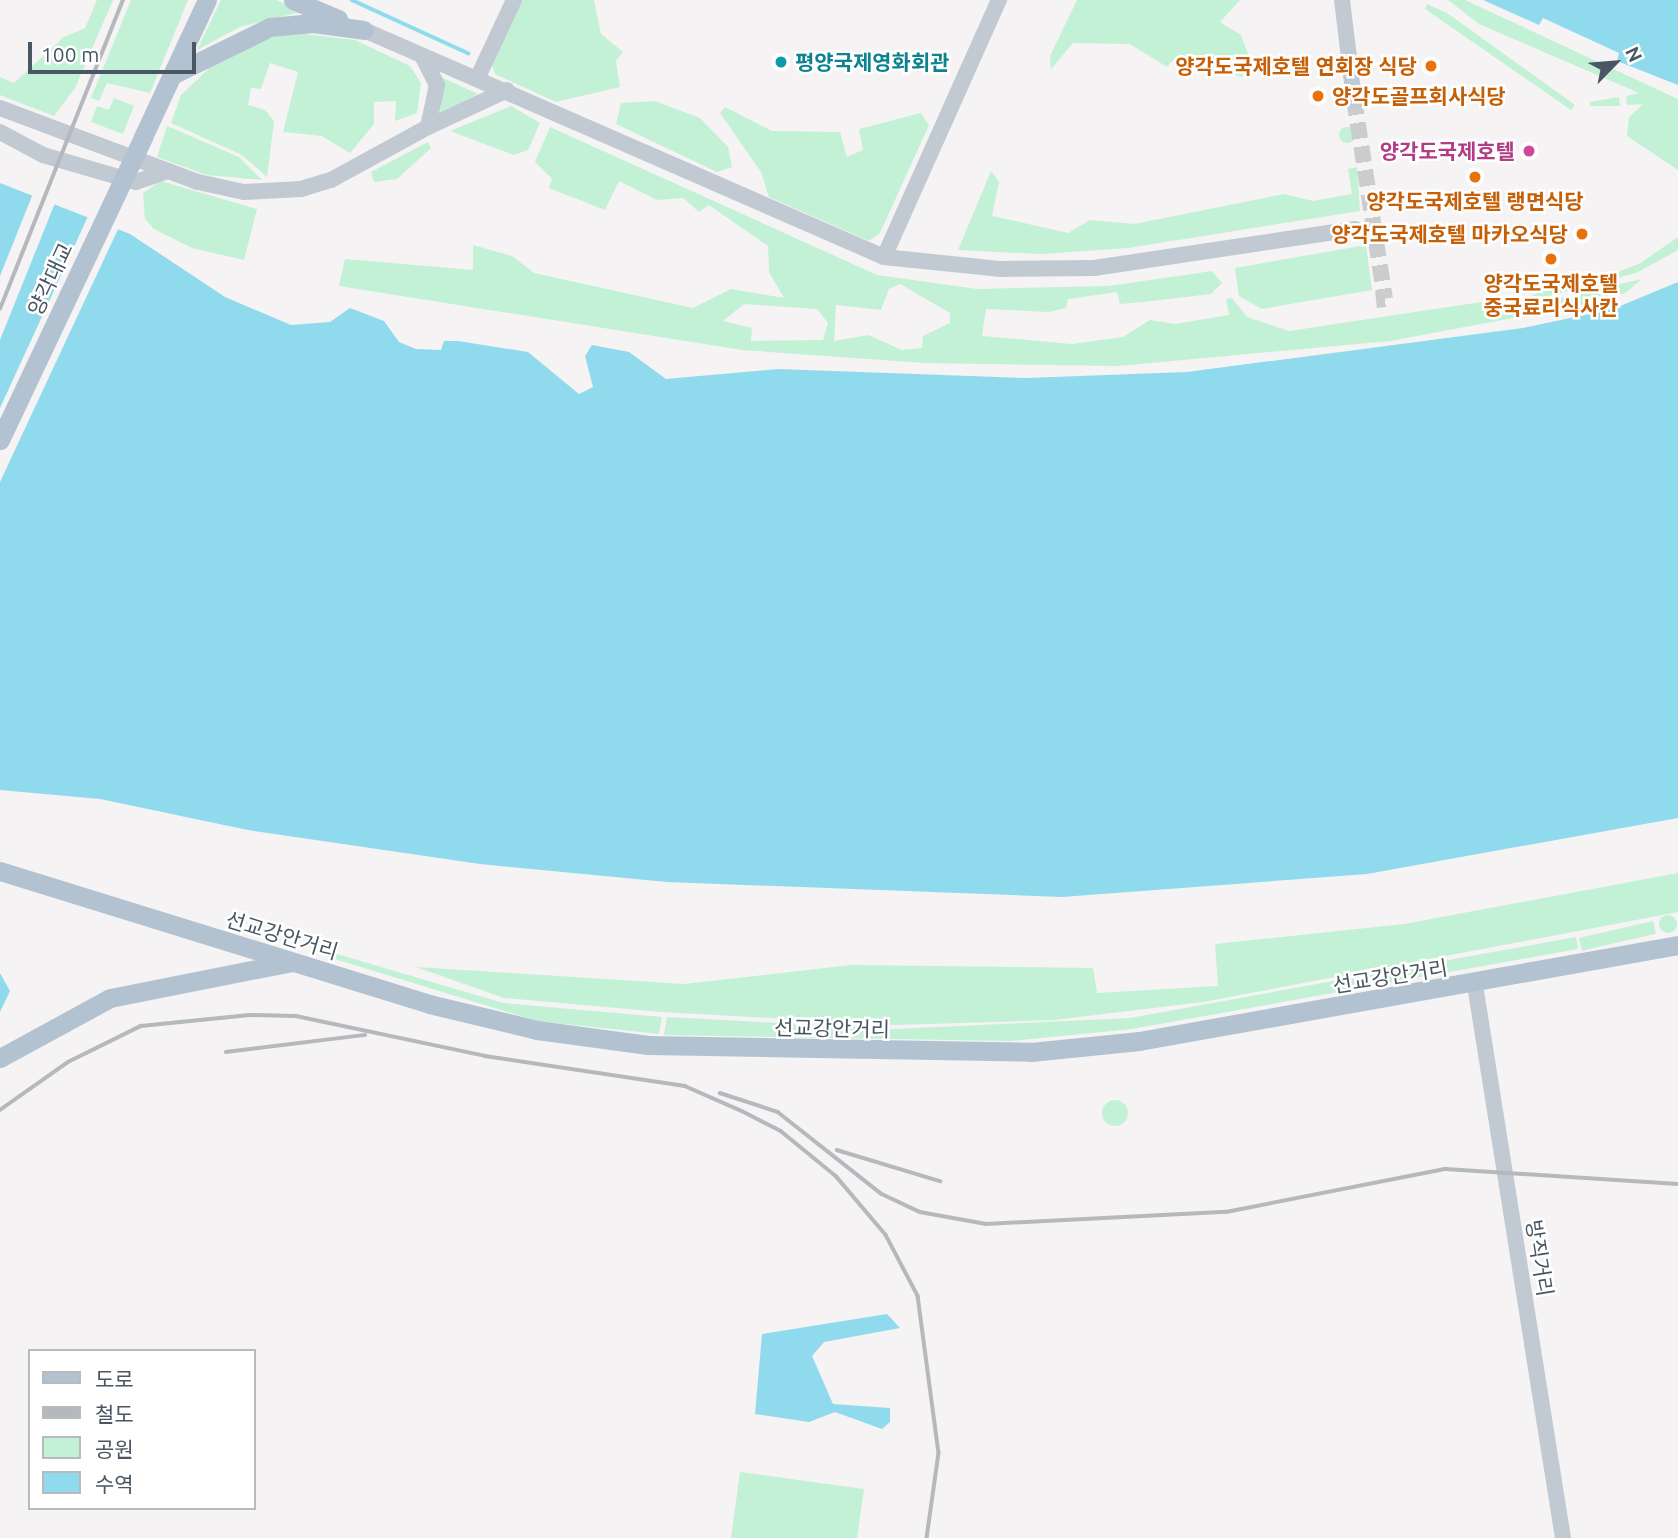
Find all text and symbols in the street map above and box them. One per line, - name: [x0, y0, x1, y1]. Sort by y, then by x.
- scale bar: [32, 28, 200, 72]
- north arrow: [1580, 28, 1650, 98]
- text: 100 m: [41, 42, 99, 66]
- text: N: [1621, 43, 1647, 65]
- place label: 평양국제영화회관: [795, 49, 950, 75]
- place label: 양각도국제호텔 연회장 식당: [1175, 53, 1417, 79]
- marker: 평양국제영화회관: [773, 54, 789, 70]
- marker: 양각도국제호텔 연회장 식당: [1423, 58, 1439, 74]
- place label: 양각도골프회사식당: [1332, 83, 1506, 109]
- marker: 양각도골프회사식당: [1310, 88, 1326, 104]
- place label: 양각도국제호텔: [1380, 138, 1515, 164]
- marker: 양각도국제호텔: [1521, 143, 1537, 159]
- marker: 양각도국제호텔 랭면식당: [1467, 169, 1483, 185]
- place label: 양각도국제호텔 랭면식당: [1366, 188, 1584, 214]
- place label: 양각도국제호텔 마카오식당: [1331, 221, 1568, 247]
- marker: 양각도국제호텔 마카오식당: [1574, 226, 1590, 242]
- street label: 양각대교: [22, 239, 78, 319]
- marker: 양각도국제호텔 중국료리식사칸: [1543, 251, 1559, 267]
- place label: 양각도국제호텔 중국료리식사칸: [1483, 270, 1619, 320]
- street label: 선교강안거리: [223, 906, 341, 964]
- street label: 선교강안거리: [1331, 954, 1449, 998]
- street label: 선교강안거리: [774, 1014, 890, 1042]
- street label: 방직거리: [1522, 1218, 1558, 1298]
- legend: [28, 1349, 256, 1510]
- text: 도로: [95, 1367, 134, 1391]
- text: 철도: [95, 1402, 134, 1426]
- text: 공원: [95, 1437, 134, 1461]
- text: 수역: [95, 1472, 134, 1496]

